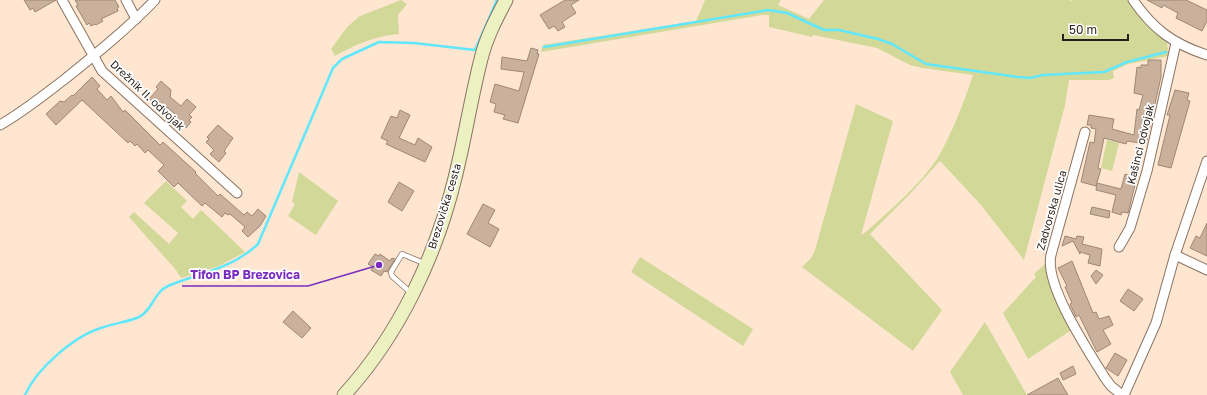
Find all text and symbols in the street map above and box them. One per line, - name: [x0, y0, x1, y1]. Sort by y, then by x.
- scale bar: [1063, 16, 1128, 42]
- text: 50 m: [1069, 22, 1097, 37]
- street label: Drežnik II. odvojak: [108, 57, 188, 133]
- street label: Kašinci odvojak: [1124, 103, 1156, 185]
- street label: Brezovička cesta: [425, 162, 463, 250]
- street label: Zadvorska ulica: [1033, 168, 1069, 252]
- callout: Tifon BP Brezovica: [182, 262, 308, 286]
- text: Tifon BP Brezovica: [190, 267, 300, 282]

